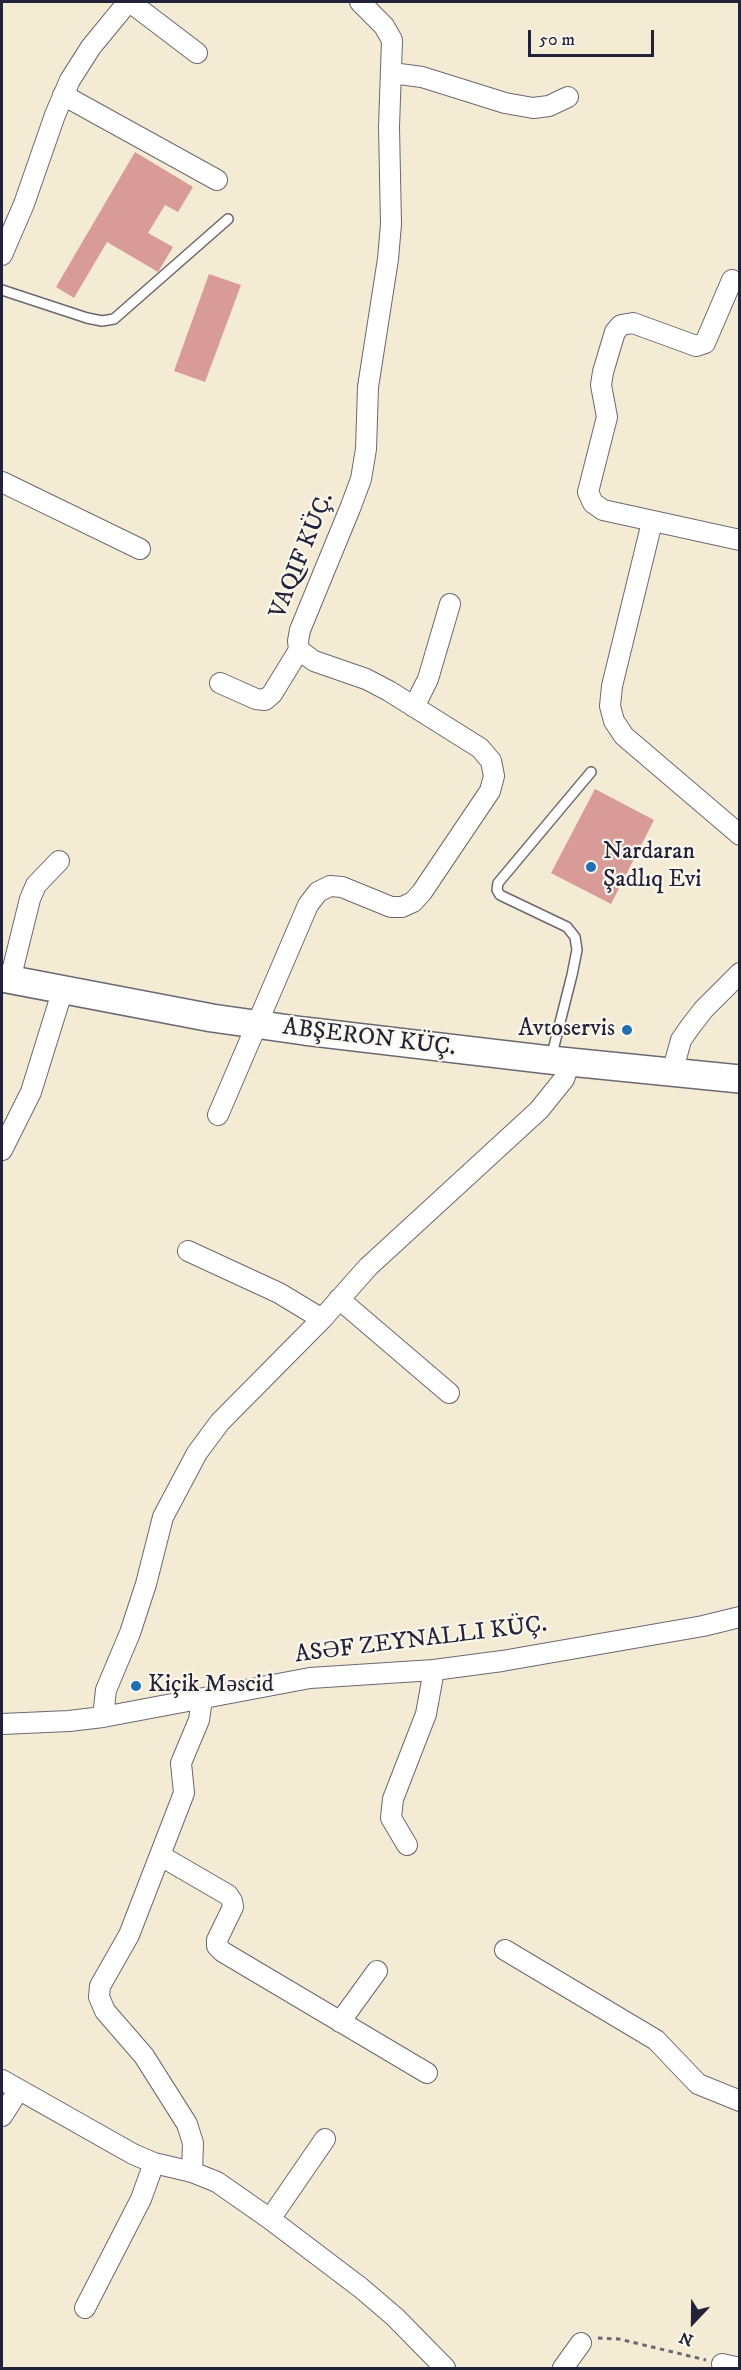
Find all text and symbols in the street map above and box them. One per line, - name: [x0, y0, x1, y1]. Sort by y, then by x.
- scale bar: [531, 18, 657, 56]
- text: 50 m: [539, 29, 575, 51]
- street label: VAQIF KÜÇ.: [265, 489, 341, 623]
- place label: Nardaran Şadlıq Evi: [603, 839, 701, 895]
- marker: Nardaran Şadlıq Evi: [584, 860, 598, 874]
- street label: ABŞERON KÜÇ.: [281, 1014, 457, 1064]
- place label: Avtoservis: [518, 1016, 615, 1044]
- marker: Avtoservis: [620, 1023, 634, 1037]
- street label: ASƏF ZEYNALLI KÜÇ.: [293, 1611, 549, 1671]
- place label: Kiçik Məscid: [148, 1672, 274, 1700]
- marker: Kiçik Məscid: [129, 1679, 143, 1693]
- north arrow: [663, 2292, 723, 2352]
- text: N: [676, 2327, 696, 2350]

